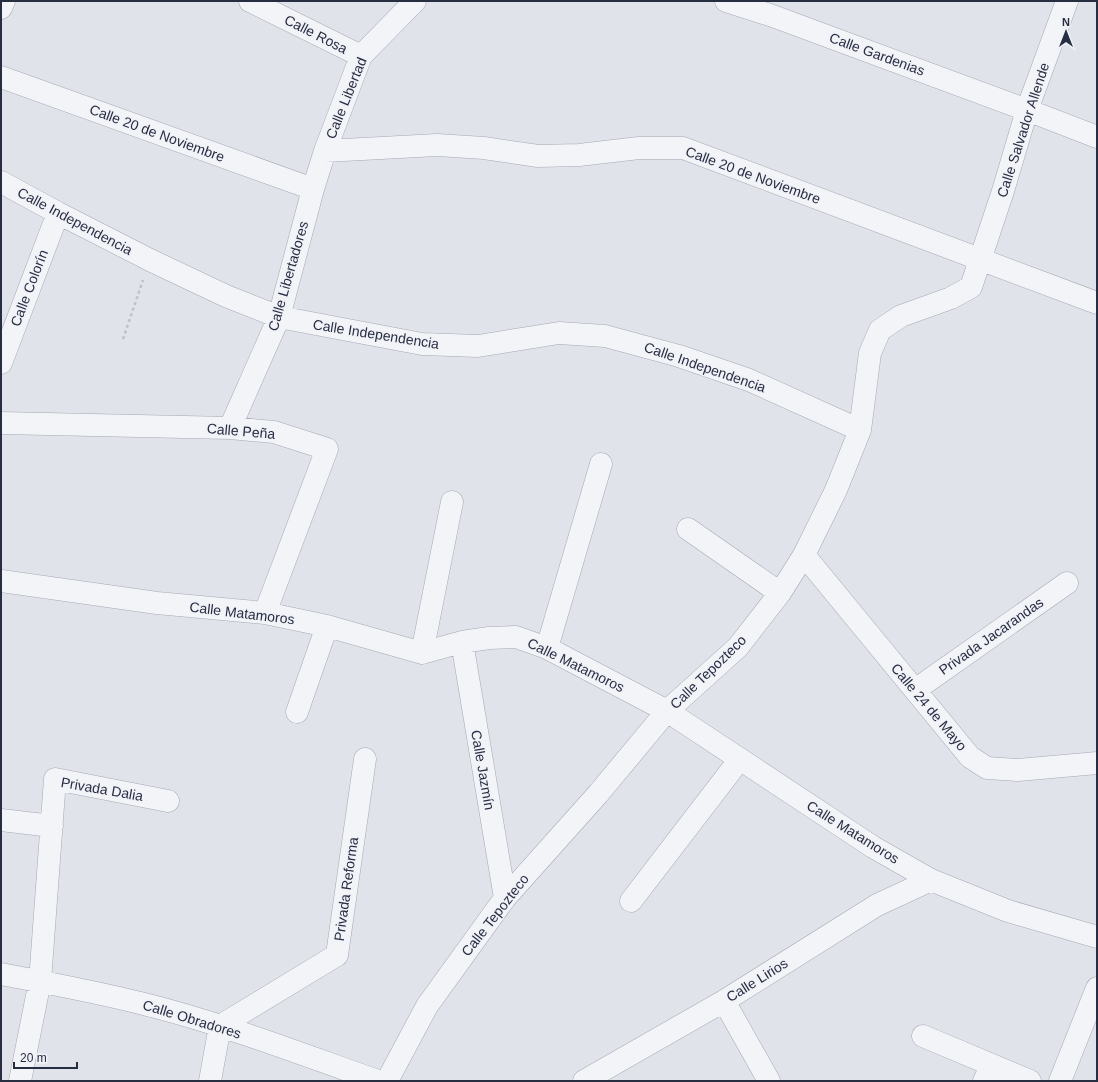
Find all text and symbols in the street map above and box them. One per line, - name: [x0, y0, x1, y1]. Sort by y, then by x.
- street label: Calle Rosa: [282, 11, 350, 57]
- north arrow: [1046, 12, 1086, 52]
- text: N: [1062, 16, 1070, 28]
- street label: Calle Gardenias: [827, 29, 927, 79]
- street label: Calle Libertad: [322, 55, 370, 141]
- street label: Calle Salvador Allende: [994, 60, 1052, 199]
- street label: Calle 20 de Noviembre: [87, 101, 227, 165]
- street label: Calle 20 de Noviembre: [683, 143, 823, 207]
- street label: Calle Independencia: [15, 184, 135, 258]
- street label: Calle Libertadores: [265, 219, 311, 333]
- street label: Calle Colorín: [7, 247, 51, 329]
- street label: Calle Independencia: [312, 316, 441, 352]
- street label: Calle Independencia: [642, 339, 768, 395]
- street label: Calle Peña: [206, 420, 276, 442]
- street label: Privada Jacarandas: [936, 594, 1046, 678]
- street label: Calle Matamoros: [189, 599, 295, 627]
- street label: Calle Tepozteco: [667, 632, 749, 712]
- street label: Calle Matamoros: [525, 635, 627, 695]
- street label: Calle 24 de Mayo: [888, 660, 970, 754]
- street label: Calle Jazmín: [468, 729, 498, 811]
- street label: Privada Dalia: [60, 774, 145, 804]
- street label: Calle Matamoros: [804, 797, 902, 867]
- street label: Privada Reforma: [331, 836, 361, 942]
- street label: Calle Tepozteco: [458, 871, 532, 959]
- street label: Calle Lirios: [723, 955, 791, 1005]
- street label: Calle Obradores: [141, 996, 243, 1042]
- scale bar: [14, 1044, 77, 1070]
- text: 20 m: [20, 1051, 47, 1065]

